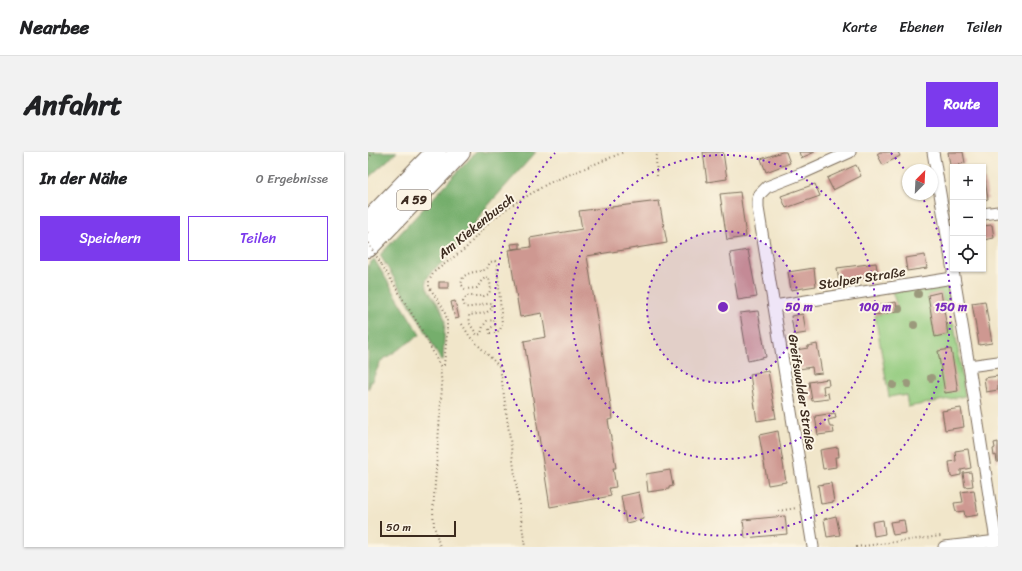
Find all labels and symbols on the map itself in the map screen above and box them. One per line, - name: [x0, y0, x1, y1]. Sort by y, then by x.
- north arrow: [902, 164, 938, 200]
- street label: Am Kiekenbusch: [432, 187, 520, 265]
- road number: A 59: [397, 190, 431, 210]
- street label: Stolper Straße: [817, 260, 907, 296]
- text: 50 m: [785, 296, 813, 318]
- text: 100 m: [859, 296, 892, 318]
- text: 150 m: [935, 296, 968, 318]
- centre of rings: [716, 300, 730, 314]
- street label: Greifswalder Straße: [781, 332, 823, 452]
- scale bar: [380, 519, 456, 538]

